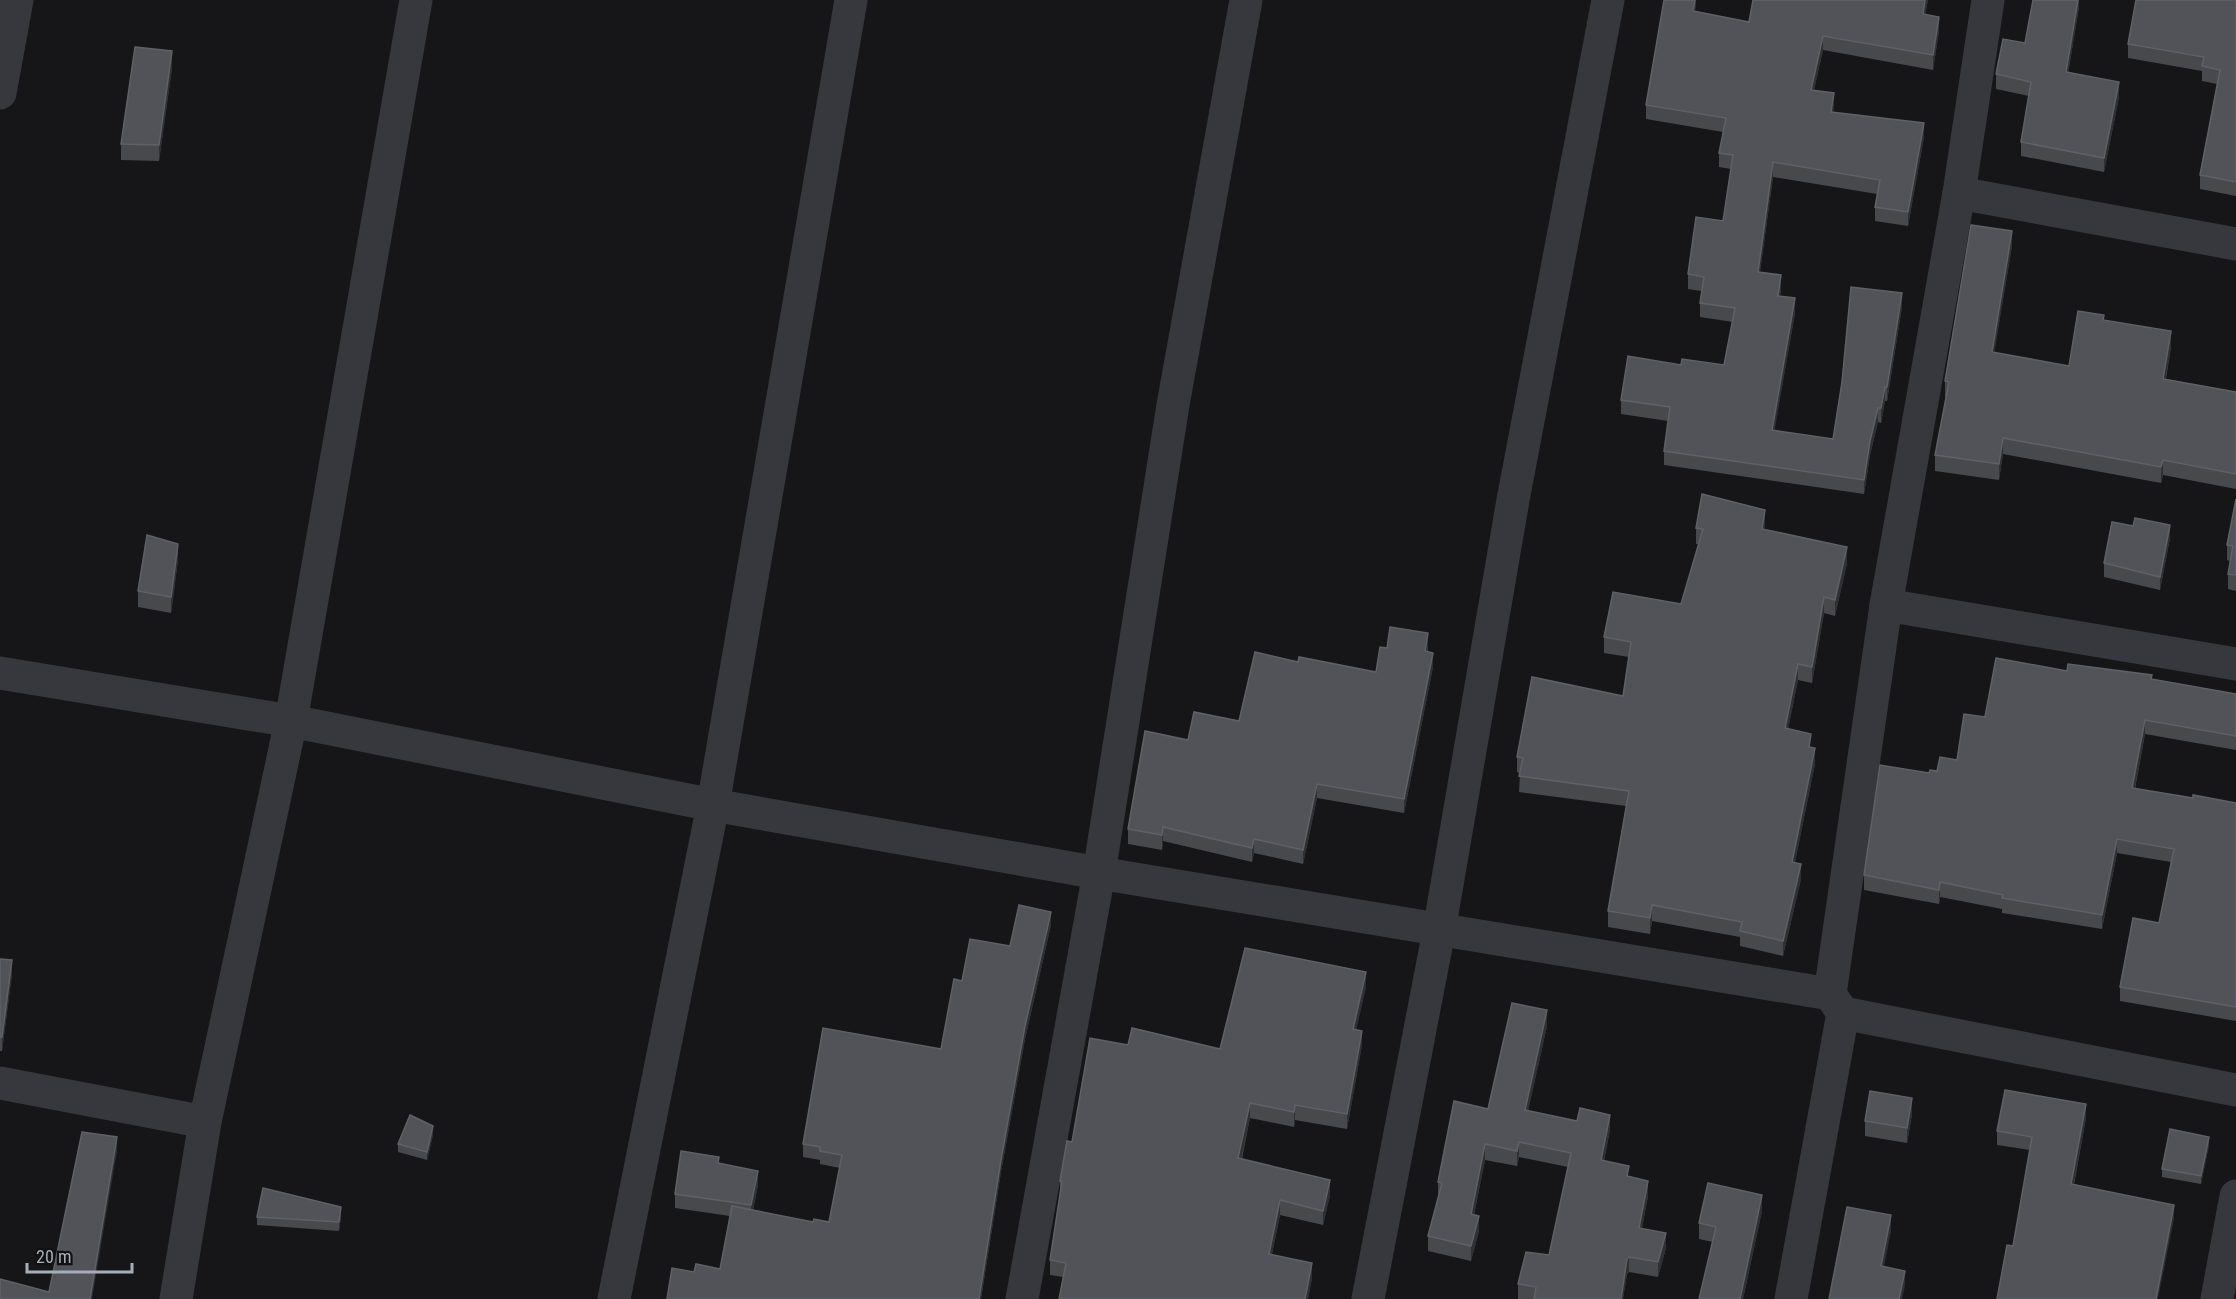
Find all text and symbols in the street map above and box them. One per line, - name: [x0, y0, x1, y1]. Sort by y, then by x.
- scale bar: [27, 1236, 132, 1274]
- text: 20 m: [36, 1246, 71, 1267]

